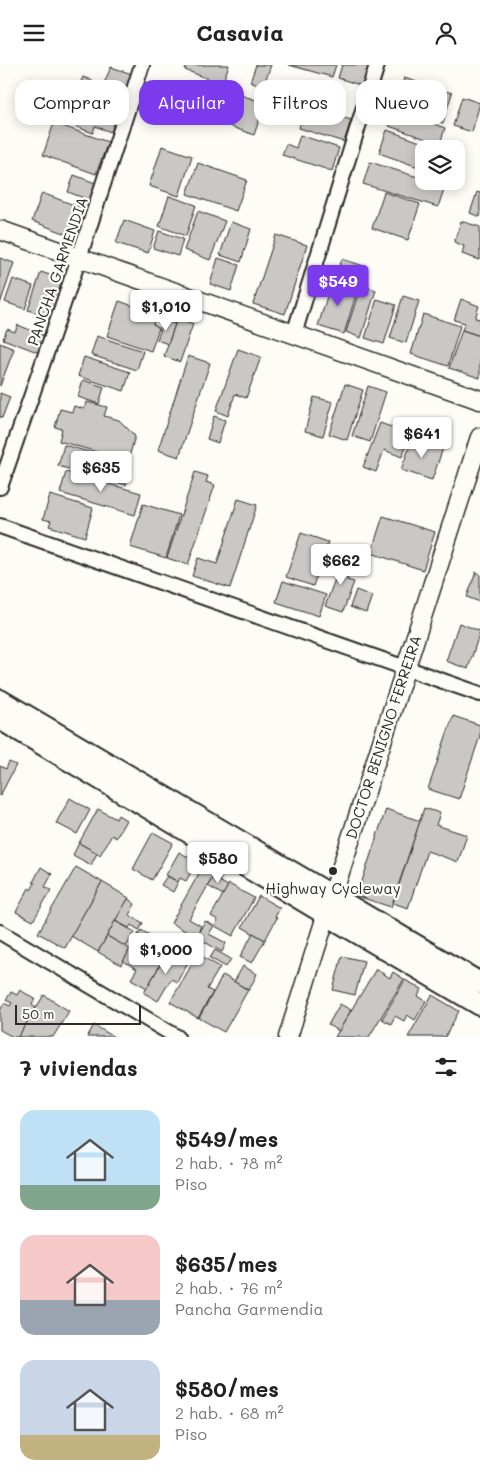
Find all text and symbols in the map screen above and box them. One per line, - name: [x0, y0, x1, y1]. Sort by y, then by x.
- text: Casavia: [196, 18, 284, 47]
- icon: menu: [20, 19, 48, 47]
- icon: person: [432, 19, 460, 47]
- chip: Comprar: [15, 80, 129, 125]
- chip: Alquilar: [139, 80, 244, 125]
- chip: Filtros: [254, 80, 346, 125]
- chip: Nuevo: [356, 80, 447, 125]
- map controls: [415, 140, 465, 190]
- button: layers: [415, 140, 465, 190]
- street label: PANCHA GARMENDIA: [22, 194, 92, 348]
- pin: $549: [308, 265, 368, 307]
- text: $549: [319, 270, 358, 291]
- pin: $1,010: [125, 289, 207, 332]
- text: $1,010: [141, 295, 191, 316]
- pin: $641: [392, 417, 452, 459]
- text: $641: [404, 422, 440, 443]
- pin: $635: [71, 451, 131, 493]
- text: $635: [82, 456, 120, 477]
- pin: $662: [311, 543, 371, 586]
- text: $662: [322, 549, 360, 570]
- street label: DOCTOR BENIGNO FERREIRA: [341, 632, 425, 842]
- pin: $580: [188, 841, 248, 884]
- text: $580: [198, 847, 238, 868]
- marker: Highway Cycleway: [327, 865, 339, 877]
- place label: Highway Cycleway: [265, 878, 401, 898]
- pin: $1,000: [125, 933, 207, 975]
- text: $1,000: [140, 938, 192, 959]
- scale bar: [15, 1002, 141, 1025]
- text: 50 m: [22, 1004, 54, 1023]
- icon: filters: [432, 1053, 460, 1081]
- text: 7 viviendas: [20, 1054, 138, 1081]
- text: $549/mes: [175, 1125, 278, 1152]
- icon: home: [60, 1130, 120, 1190]
- text: 2 hab. · 78 m²: [175, 1152, 283, 1173]
- text: Piso: [175, 1173, 207, 1194]
- text: $635/mes: [175, 1250, 278, 1277]
- icon: home: [60, 1255, 120, 1315]
- text: 2 hab. · 76 m²: [175, 1277, 283, 1298]
- text: Pancha Garmendia: [175, 1298, 324, 1319]
- text: $580/mes: [175, 1375, 279, 1402]
- icon: home: [60, 1380, 120, 1440]
- text: 2 hab. · 68 m²: [175, 1402, 283, 1423]
- text: Piso: [175, 1423, 207, 1444]

